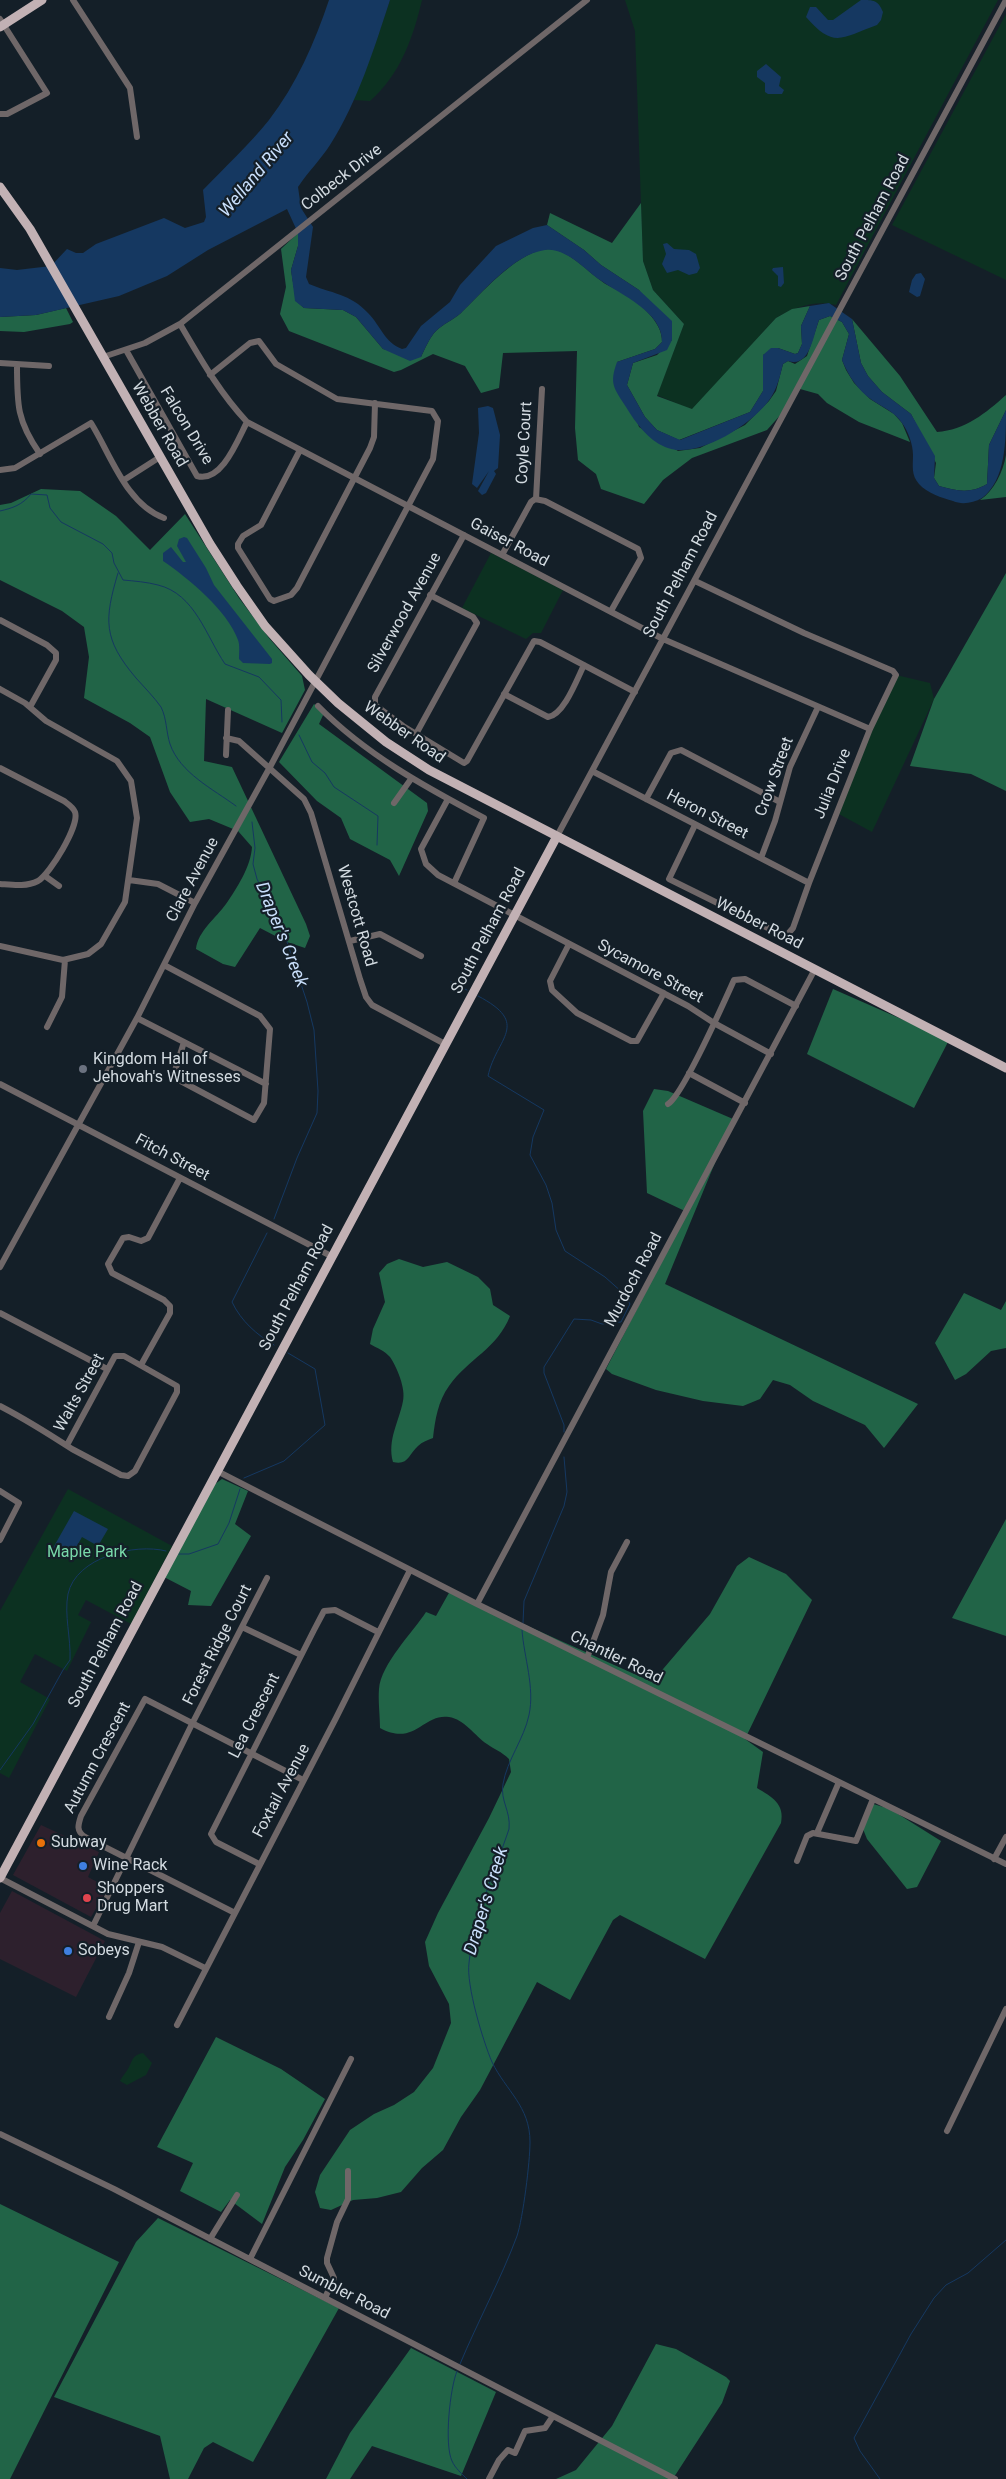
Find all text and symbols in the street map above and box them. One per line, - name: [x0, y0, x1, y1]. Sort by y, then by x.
- water label: Welland River: [215, 128, 299, 222]
- street label: Colbeck Drive: [298, 140, 386, 216]
- street label: South Pelham Road: [832, 152, 914, 284]
- street label: Webber Road: [127, 379, 191, 471]
- street label: Falcon Drive: [155, 384, 217, 468]
- street label: Coyle Court: [513, 401, 537, 485]
- street label: South Pelham Road: [640, 509, 722, 641]
- street label: Gaiser Road: [466, 514, 552, 572]
- street label: Silverwood Avenue: [364, 550, 446, 676]
- street label: Webber Road: [360, 698, 448, 768]
- street label: Crow Street: [752, 735, 798, 819]
- street label: Julia Drive: [810, 746, 856, 822]
- street label: Heron Street: [663, 786, 751, 844]
- street label: Clare Avenue: [163, 834, 223, 926]
- street label: Westcott Road: [332, 863, 380, 969]
- street label: South Pelham Road: [448, 865, 530, 997]
- water label: Draper's Creek: [250, 879, 312, 991]
- street label: Webber Road: [712, 894, 806, 954]
- street label: Sycamore Street: [594, 936, 706, 1008]
- place label: Kingdom Hall of Jehovah's Witnesses: [93, 1050, 241, 1088]
- marker: Kingdom Hall of Jehovah's Witnesses: [77, 1063, 89, 1075]
- street label: Fitch Street: [132, 1130, 212, 1186]
- street label: South Pelham Road: [256, 1222, 338, 1354]
- street label: Murdoch Road: [601, 1230, 667, 1330]
- street label: Walts Street: [51, 1351, 109, 1435]
- park label: Maple Park: [47, 1543, 127, 1563]
- street label: South Pelham Road: [65, 1579, 147, 1711]
- street label: Forest Ridge Court: [179, 1582, 257, 1708]
- street label: Chantler Road: [567, 1627, 665, 1689]
- street label: Lea Crescent: [225, 1670, 285, 1762]
- street label: Autumn Crescent: [61, 1699, 135, 1817]
- street label: Foxtail Avenue: [249, 1741, 315, 1841]
- place label: Subway: [51, 1833, 106, 1853]
- marker: Subway: [35, 1837, 47, 1849]
- water label: Draper's Creek: [460, 1844, 514, 1958]
- place label: Wine Rack: [93, 1856, 167, 1876]
- marker: Wine Rack: [77, 1860, 89, 1872]
- place label: Shoppers Drug Mart: [97, 1879, 168, 1917]
- marker: Shoppers Drug Mart: [81, 1892, 93, 1904]
- place label: Sobeys: [78, 1941, 130, 1961]
- marker: Sobeys: [62, 1945, 74, 1957]
- street label: Sumbler Road: [295, 2262, 393, 2324]

